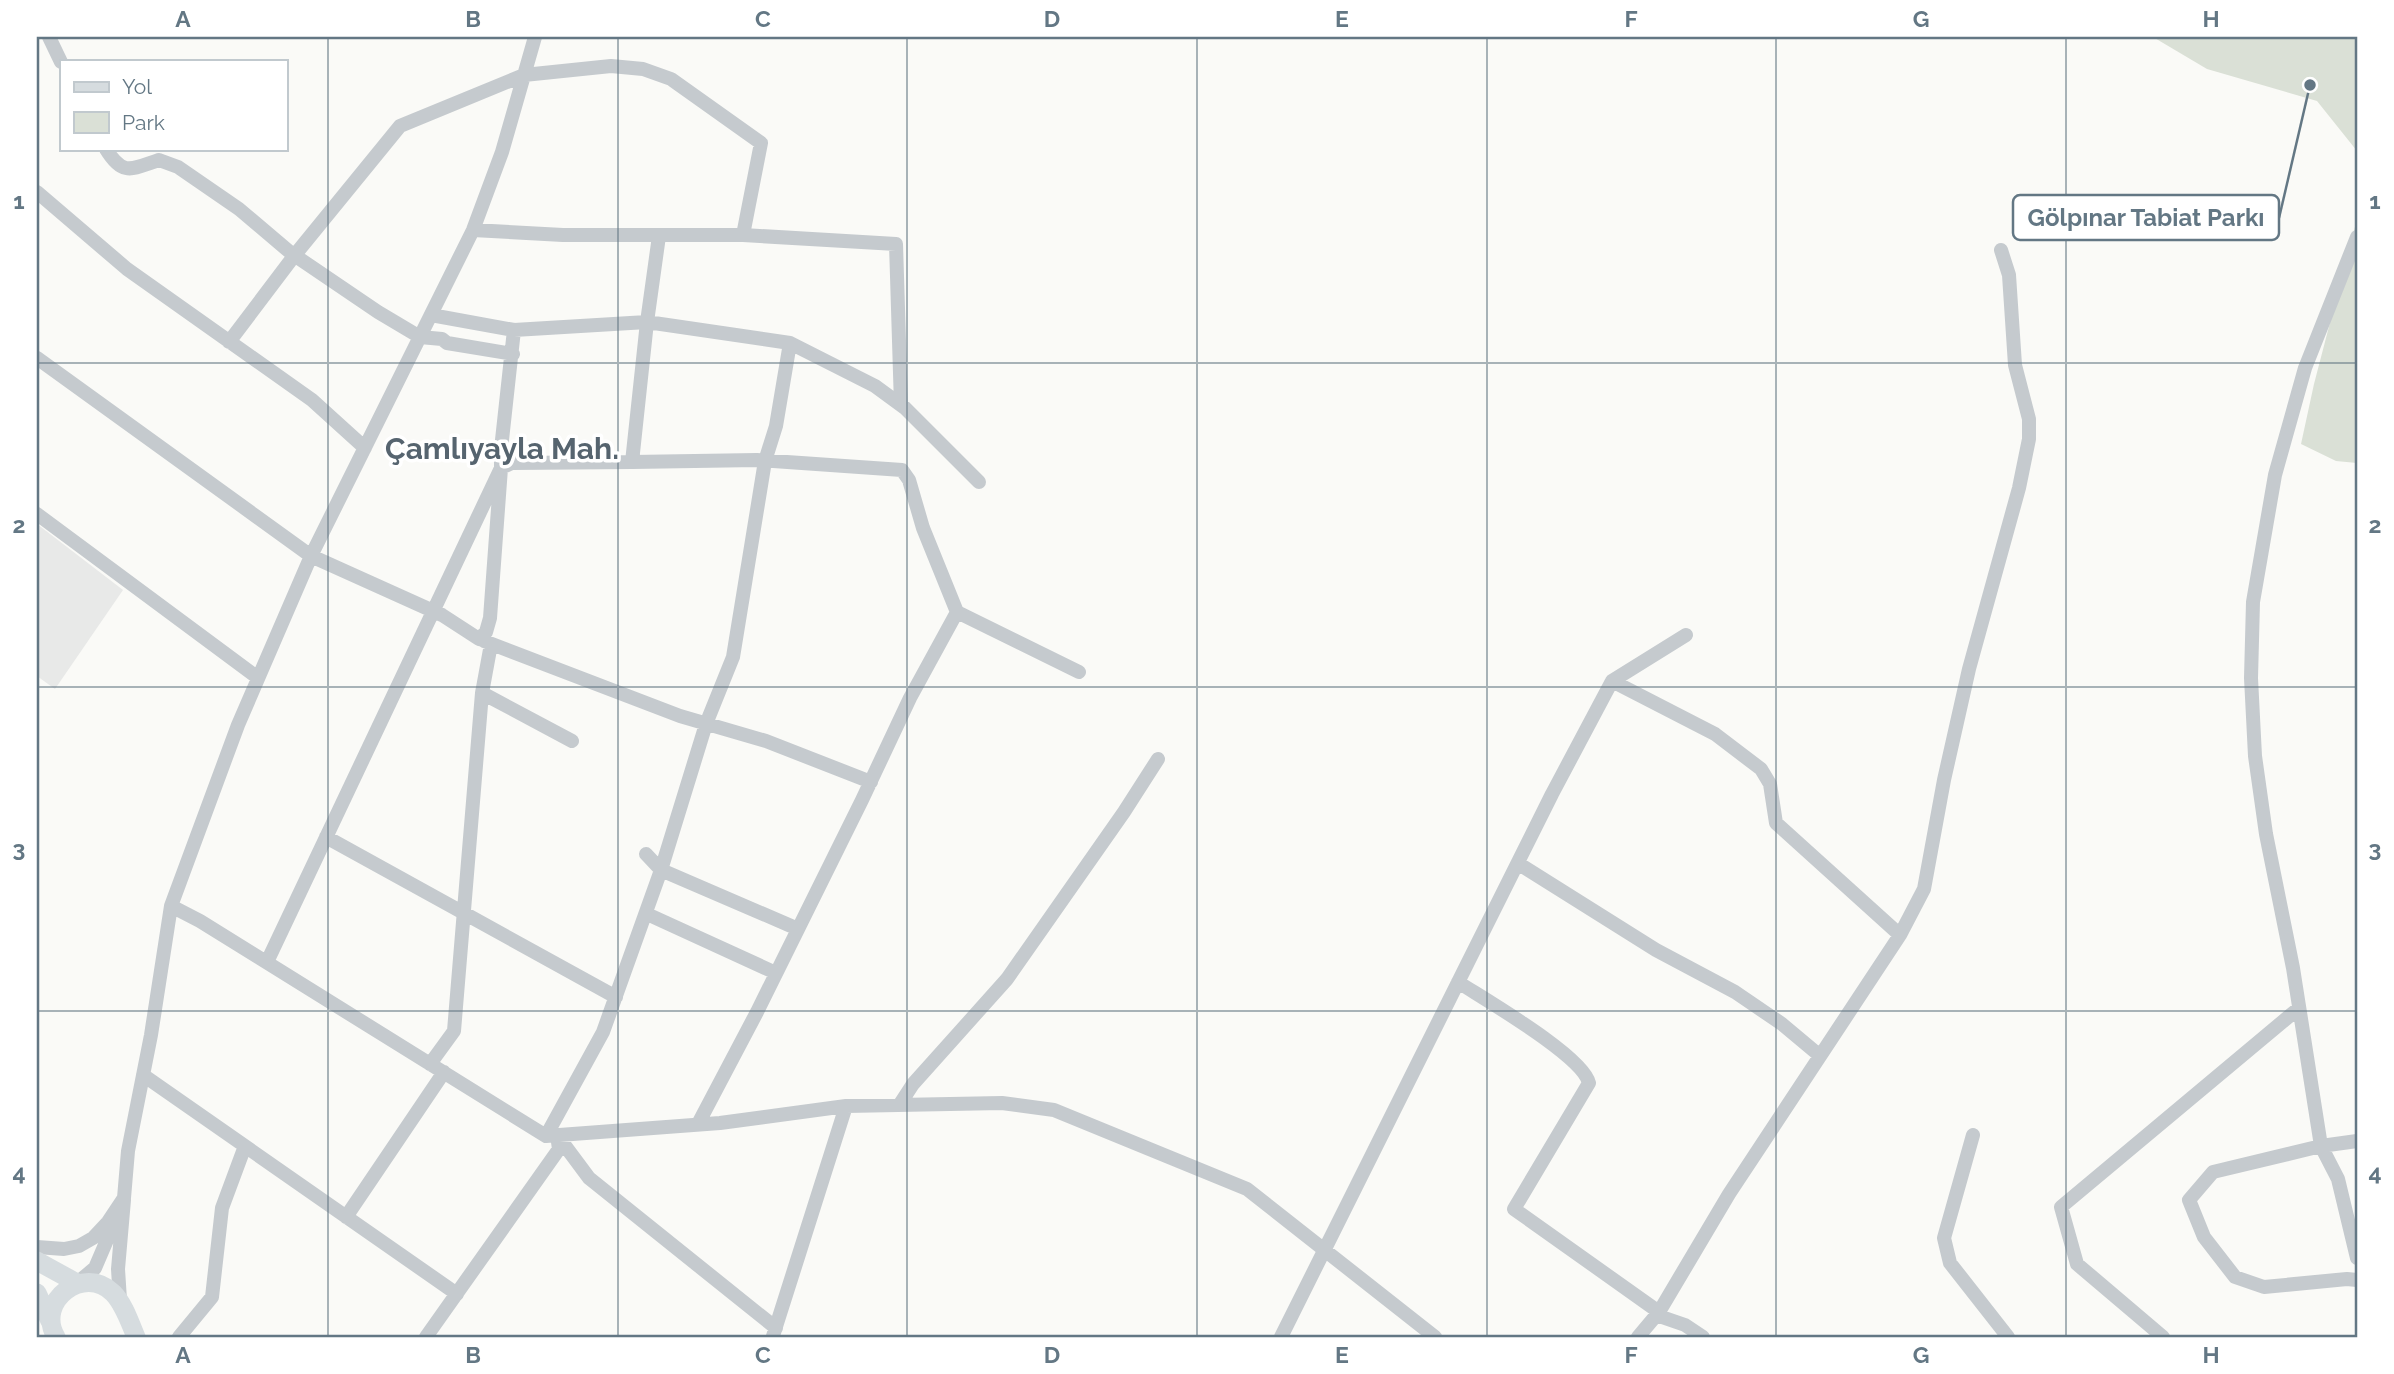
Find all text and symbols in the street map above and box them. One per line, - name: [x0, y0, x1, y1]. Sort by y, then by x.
- text: A: [175, 5, 191, 32]
- text: B: [465, 5, 481, 32]
- text: C: [755, 5, 771, 32]
- text: D: [1044, 5, 1060, 32]
- text: E: [1335, 5, 1349, 32]
- text: F: [1624, 5, 1638, 32]
- text: G: [1913, 5, 1929, 32]
- text: H: [2202, 5, 2220, 32]
- legend: [60, 60, 287, 150]
- text: Yol: [122, 74, 152, 99]
- text: Park: [122, 110, 165, 135]
- text: 1: [13, 187, 25, 214]
- text: 1: [2369, 187, 2381, 214]
- callout: Gölpınar Tabiat Parkı: [2013, 195, 2279, 240]
- text: Gölpınar Tabiat Parkı: [2028, 203, 2264, 232]
- district label: Çamlıyayla Mah.: [385, 431, 619, 466]
- text: 2: [13, 511, 25, 538]
- text: 2: [2369, 511, 2381, 538]
- text: 3: [13, 835, 25, 862]
- text: 3: [2369, 835, 2381, 862]
- text: 4: [12, 1159, 26, 1186]
- text: 4: [2368, 1159, 2382, 1186]
- text: A: [175, 1341, 191, 1368]
- text: B: [465, 1341, 481, 1368]
- text: C: [755, 1341, 771, 1368]
- text: D: [1044, 1341, 1060, 1368]
- text: E: [1335, 1341, 1349, 1368]
- text: F: [1624, 1341, 1638, 1368]
- text: G: [1913, 1341, 1929, 1368]
- text: H: [2202, 1341, 2220, 1368]

